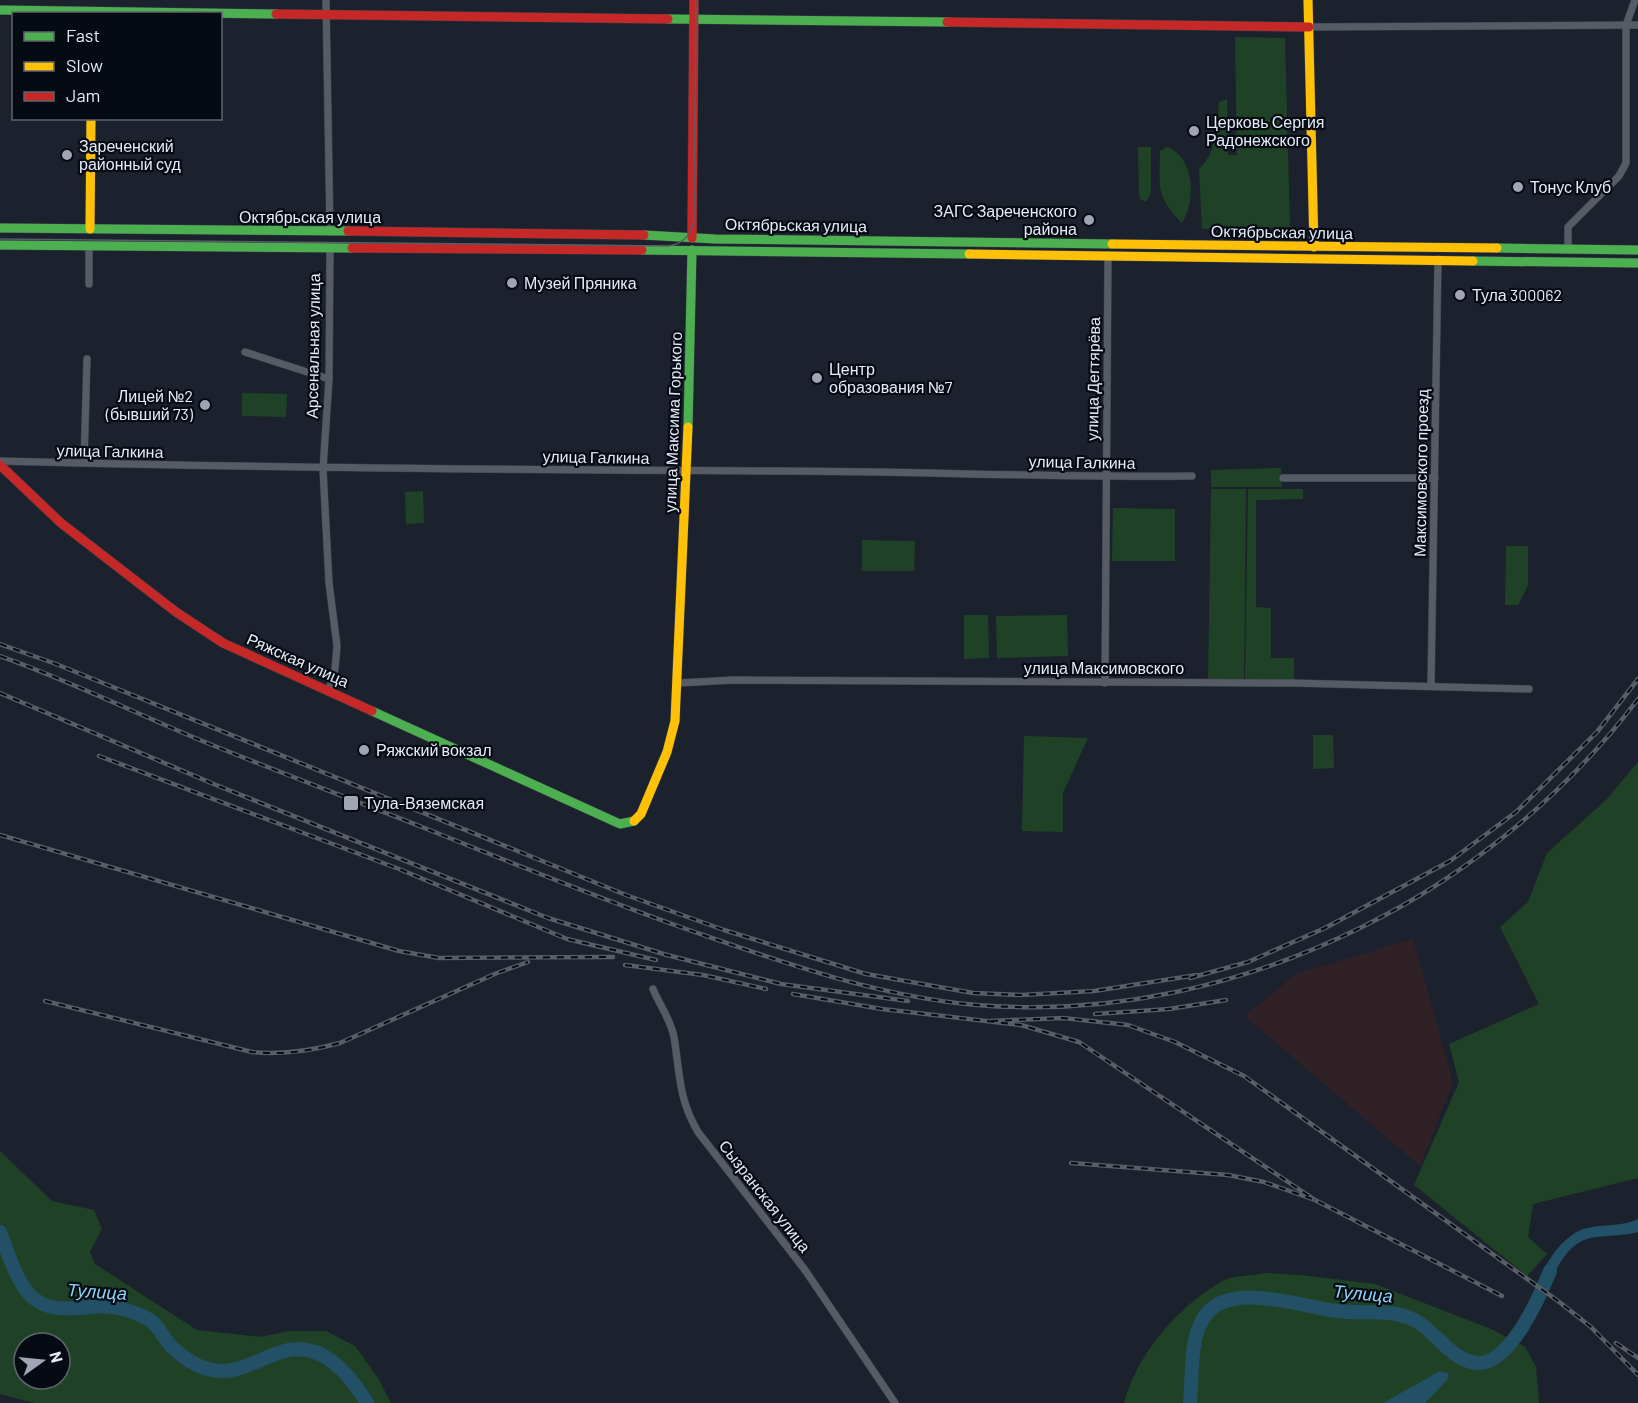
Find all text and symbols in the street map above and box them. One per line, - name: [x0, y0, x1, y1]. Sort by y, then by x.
- legend: [12, 12, 222, 120]
- text: Fast: [66, 24, 100, 46]
- text: Slow: [66, 54, 103, 76]
- text: Jam: [66, 84, 100, 106]
- place label: Церковь Сергия Радонежского: [1206, 112, 1325, 149]
- marker: Церковь Сергия Радонежского: [1187, 124, 1201, 138]
- place label: Зареченский районный суд: [79, 136, 181, 173]
- marker: Зареченский районный суд: [60, 148, 74, 162]
- place label: Тонус Клуб: [1530, 177, 1611, 196]
- marker: Тонус Клуб: [1511, 180, 1525, 194]
- place label: ЗАГС Зареченского района: [934, 201, 1077, 238]
- street label: Октябрьская улица: [239, 207, 381, 226]
- marker: ЗАГС Зареченского района: [1082, 213, 1096, 227]
- street label: Октябрьская улица: [725, 214, 867, 235]
- street label: Октябрьская улица: [1211, 221, 1353, 242]
- street label: Арсенальная улица: [302, 273, 323, 419]
- place label: Музей Пряника: [524, 273, 637, 292]
- marker: Музей Пряника: [505, 276, 519, 290]
- place label: Тула 300062: [1472, 285, 1562, 304]
- marker: Тула 300062: [1453, 288, 1467, 302]
- street label: улица Дегтярёва: [1082, 317, 1103, 441]
- street label: улица Максима Горького: [660, 331, 685, 513]
- place label: Центр образования №7: [829, 359, 953, 396]
- marker: Центр образования №7: [810, 371, 824, 385]
- place label: Лицей №2 (бывший 73): [105, 386, 194, 423]
- street label: Максимовского проезд: [1410, 388, 1431, 557]
- marker: Лицей №2 (бывший 73): [198, 398, 212, 412]
- street label: улица Галкина: [56, 440, 164, 461]
- street label: улица Галкина: [542, 446, 650, 467]
- street label: улица Галкина: [1028, 451, 1136, 472]
- street label: Ряжская улица: [244, 629, 352, 691]
- street label: улица Максимовского: [1024, 658, 1184, 677]
- place label: Ряжский вокзал: [376, 740, 492, 759]
- marker: Ряжский вокзал: [357, 743, 371, 757]
- place label: Тула-Вяземская: [364, 793, 484, 812]
- marker: Тула-Вяземская: [342, 794, 360, 812]
- street label: Сызранская улица: [716, 1136, 815, 1256]
- water label: Тулица: [66, 1278, 128, 1304]
- water label: Тулица: [1332, 1279, 1394, 1307]
- north arrow: [12, 1331, 72, 1391]
- text: N: [46, 1349, 68, 1365]

